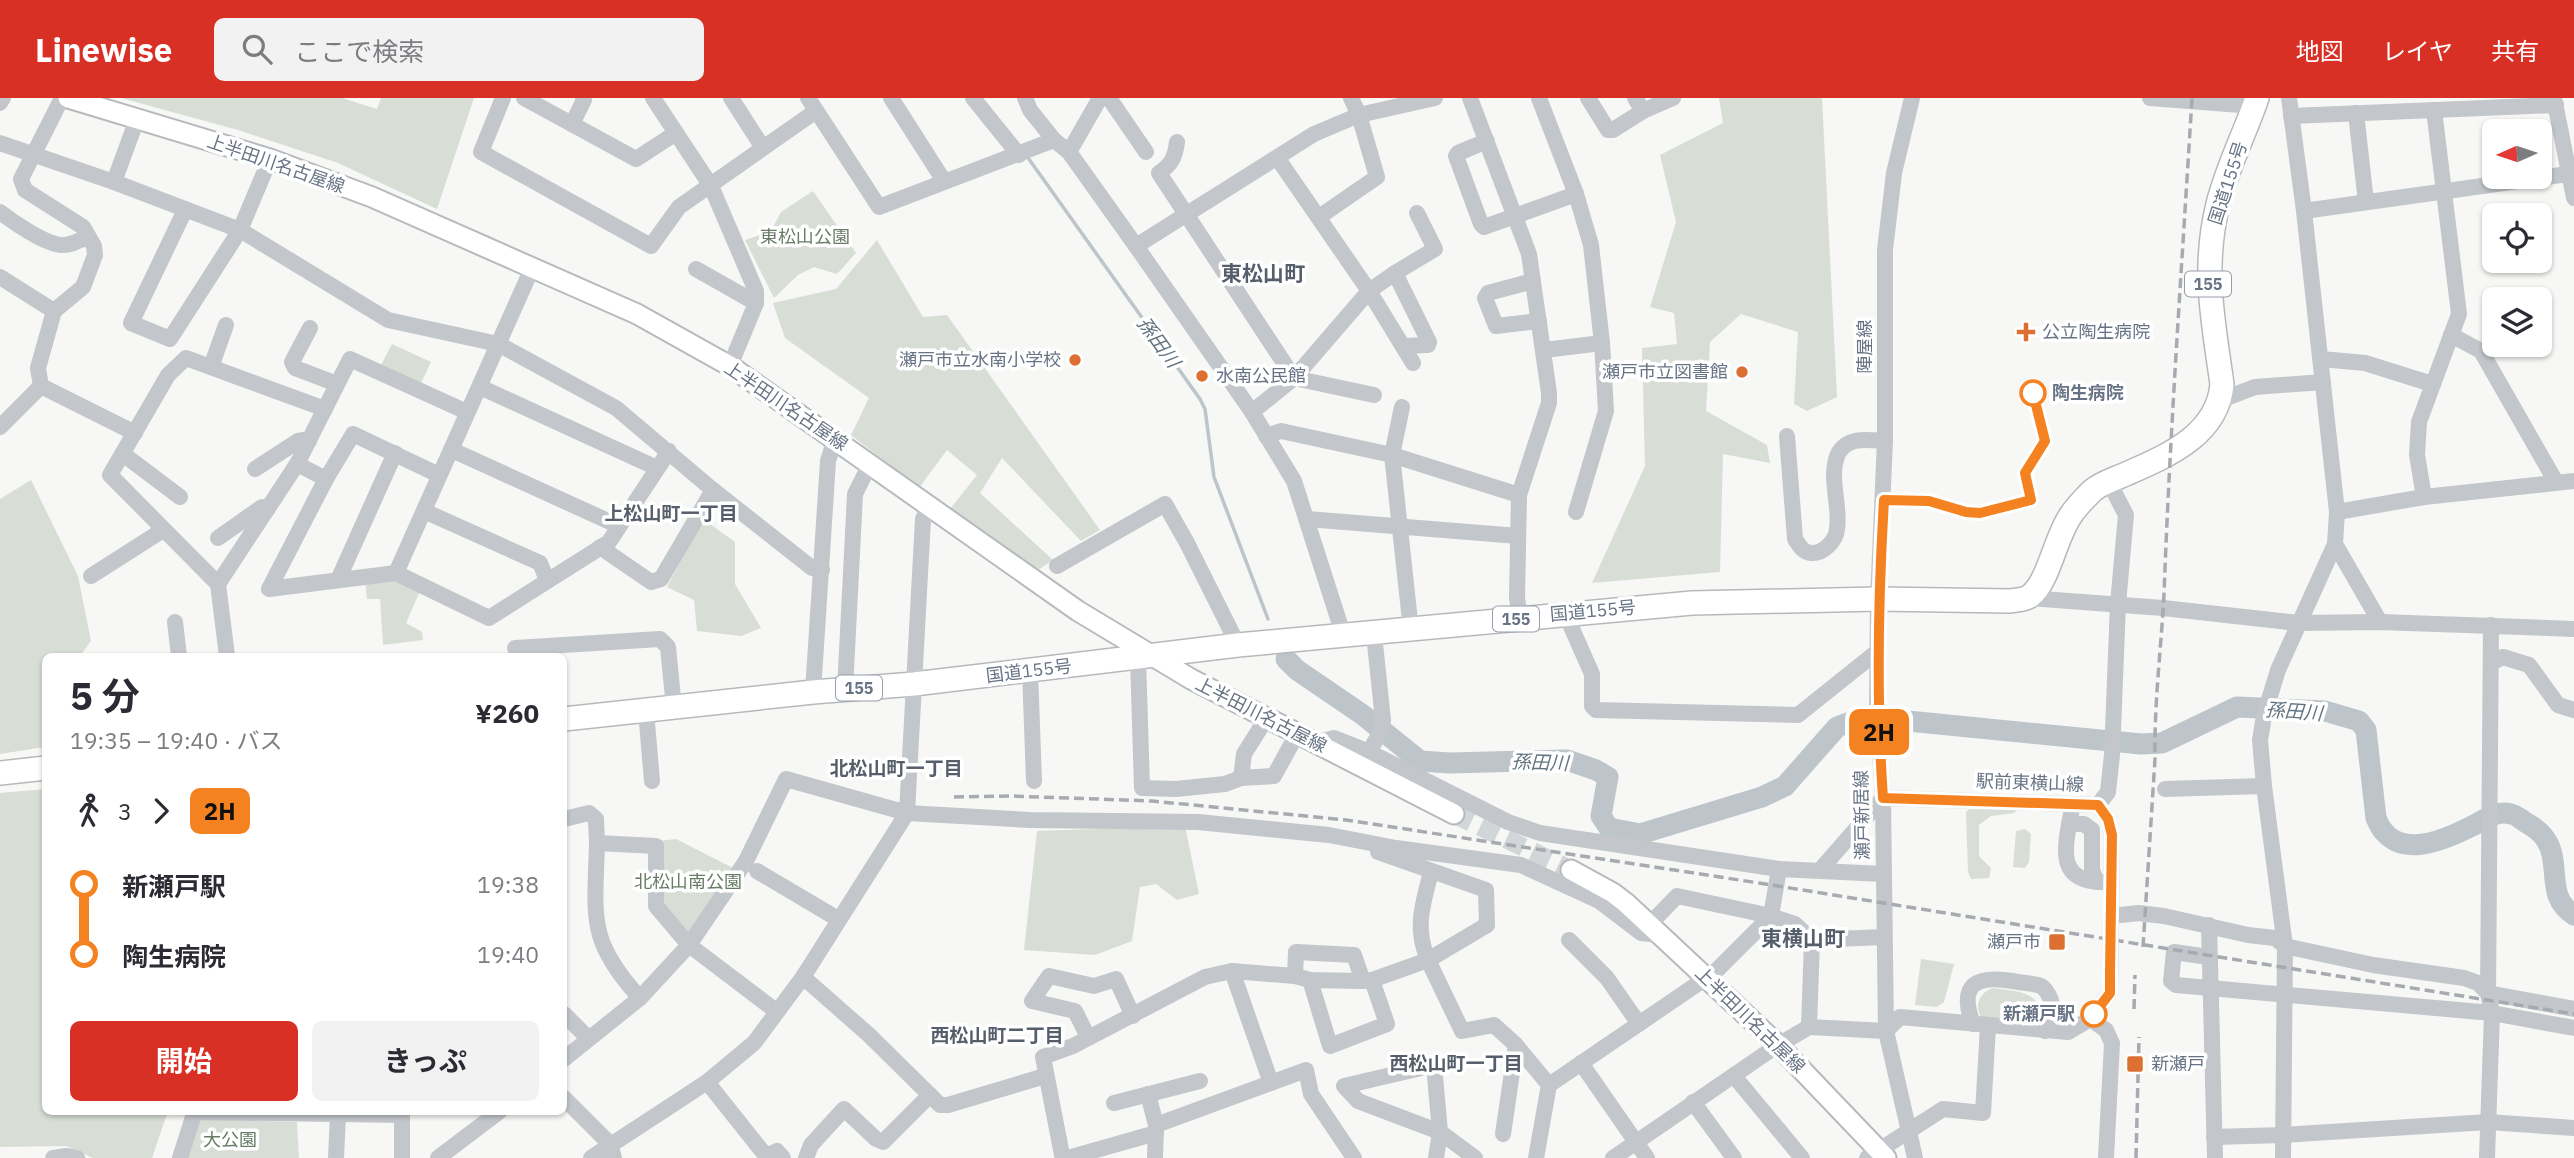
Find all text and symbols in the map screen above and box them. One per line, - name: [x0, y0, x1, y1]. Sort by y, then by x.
- search box: [214, 18, 704, 81]
- text: Linewise: [35, 28, 172, 71]
- icon: search: [238, 30, 276, 68]
- text: ここで検索: [294, 34, 424, 68]
- text: 地図: [2296, 35, 2344, 67]
- text: レイヤ: [2382, 35, 2453, 67]
- text: 共有: [2491, 35, 2539, 67]
- north arrow: [2482, 119, 2552, 189]
- map controls: [2482, 119, 2552, 357]
- street label: 上半田川名古屋線: [204, 129, 348, 198]
- street label: 国道155号: [2203, 138, 2252, 227]
- button: locate: [2482, 203, 2552, 273]
- park label: 東松山公園: [760, 225, 850, 248]
- district label: 東松山町: [1221, 259, 1305, 287]
- road number: 155: [2185, 272, 2231, 296]
- button: layers: [2482, 287, 2552, 357]
- water label: 孫田川: [1133, 312, 1187, 374]
- street label: 陣屋線: [1853, 320, 1876, 374]
- place label: 公立陶生病院: [2042, 320, 2150, 343]
- marker: 公立陶生病院: [2016, 322, 2036, 342]
- place label: 瀬戸市立水南小学校: [899, 348, 1061, 371]
- marker: 瀬戸市立水南小学校: [1067, 352, 1083, 368]
- street label: 上半田川名古屋線: [720, 356, 852, 455]
- place label: 瀬戸市立図書館: [1602, 360, 1728, 383]
- place label: 水南公民館: [1216, 364, 1306, 387]
- marker: 瀬戸市立図書館: [1734, 364, 1750, 380]
- marker: 水南公民館: [1194, 368, 1210, 384]
- marker: 陶生病院: [2020, 380, 2046, 406]
- place label: 陶生病院: [2052, 381, 2124, 404]
- district label: 上松山町一丁目: [604, 501, 738, 525]
- street label: 国道155号: [1549, 595, 1637, 626]
- road number: 155: [1493, 606, 1539, 632]
- street label: 国道155号: [985, 654, 1073, 687]
- text: 5 分: [70, 671, 140, 720]
- street label: 上半田川名古屋線: [1192, 672, 1331, 757]
- road number: 155: [836, 676, 882, 701]
- text: ¥260: [475, 696, 539, 730]
- water label: 孫田川: [2265, 697, 2325, 725]
- line badge: 2H: [1848, 709, 1910, 755]
- text: 2H: [1863, 716, 1895, 748]
- text: 19:35 – 19:40 · バス: [70, 725, 283, 755]
- water label: 孫田川: [1511, 749, 1571, 775]
- district label: 北松山町一丁目: [829, 756, 963, 780]
- street label: 駅前東横山線: [1976, 769, 2084, 796]
- street label: 瀬戸新居線: [1849, 770, 1874, 860]
- icon: walk: [70, 792, 108, 830]
- icon: forward: [142, 792, 180, 830]
- text: 2H: [204, 795, 236, 827]
- text: 3: [118, 796, 132, 826]
- text: 新瀬戸駅: [122, 869, 226, 903]
- text: 19:38: [477, 869, 539, 899]
- park label: 北松山南公園: [634, 870, 742, 893]
- district label: 東横山町: [1761, 924, 1845, 952]
- place label: 瀬戸市: [1987, 930, 2041, 953]
- marker: 瀬戸市: [2047, 932, 2067, 952]
- text: 陶生病院: [122, 939, 226, 973]
- text: 19:40: [477, 939, 539, 969]
- street label: 上半田川名古屋線: [1691, 961, 1810, 1078]
- marker: 新瀬戸駅: [2081, 1001, 2107, 1027]
- place label: 新瀬戸駅: [2003, 1002, 2075, 1025]
- button: 開始: [70, 1021, 298, 1101]
- button: きっぷ: [312, 1021, 539, 1101]
- district label: 西松山町二丁目: [930, 1023, 1064, 1047]
- district label: 西松山町一丁目: [1389, 1051, 1523, 1075]
- place label: 新瀬戸: [2151, 1052, 2205, 1075]
- marker: 新瀬戸: [2125, 1054, 2145, 1074]
- park label: 大公園: [203, 1128, 257, 1151]

